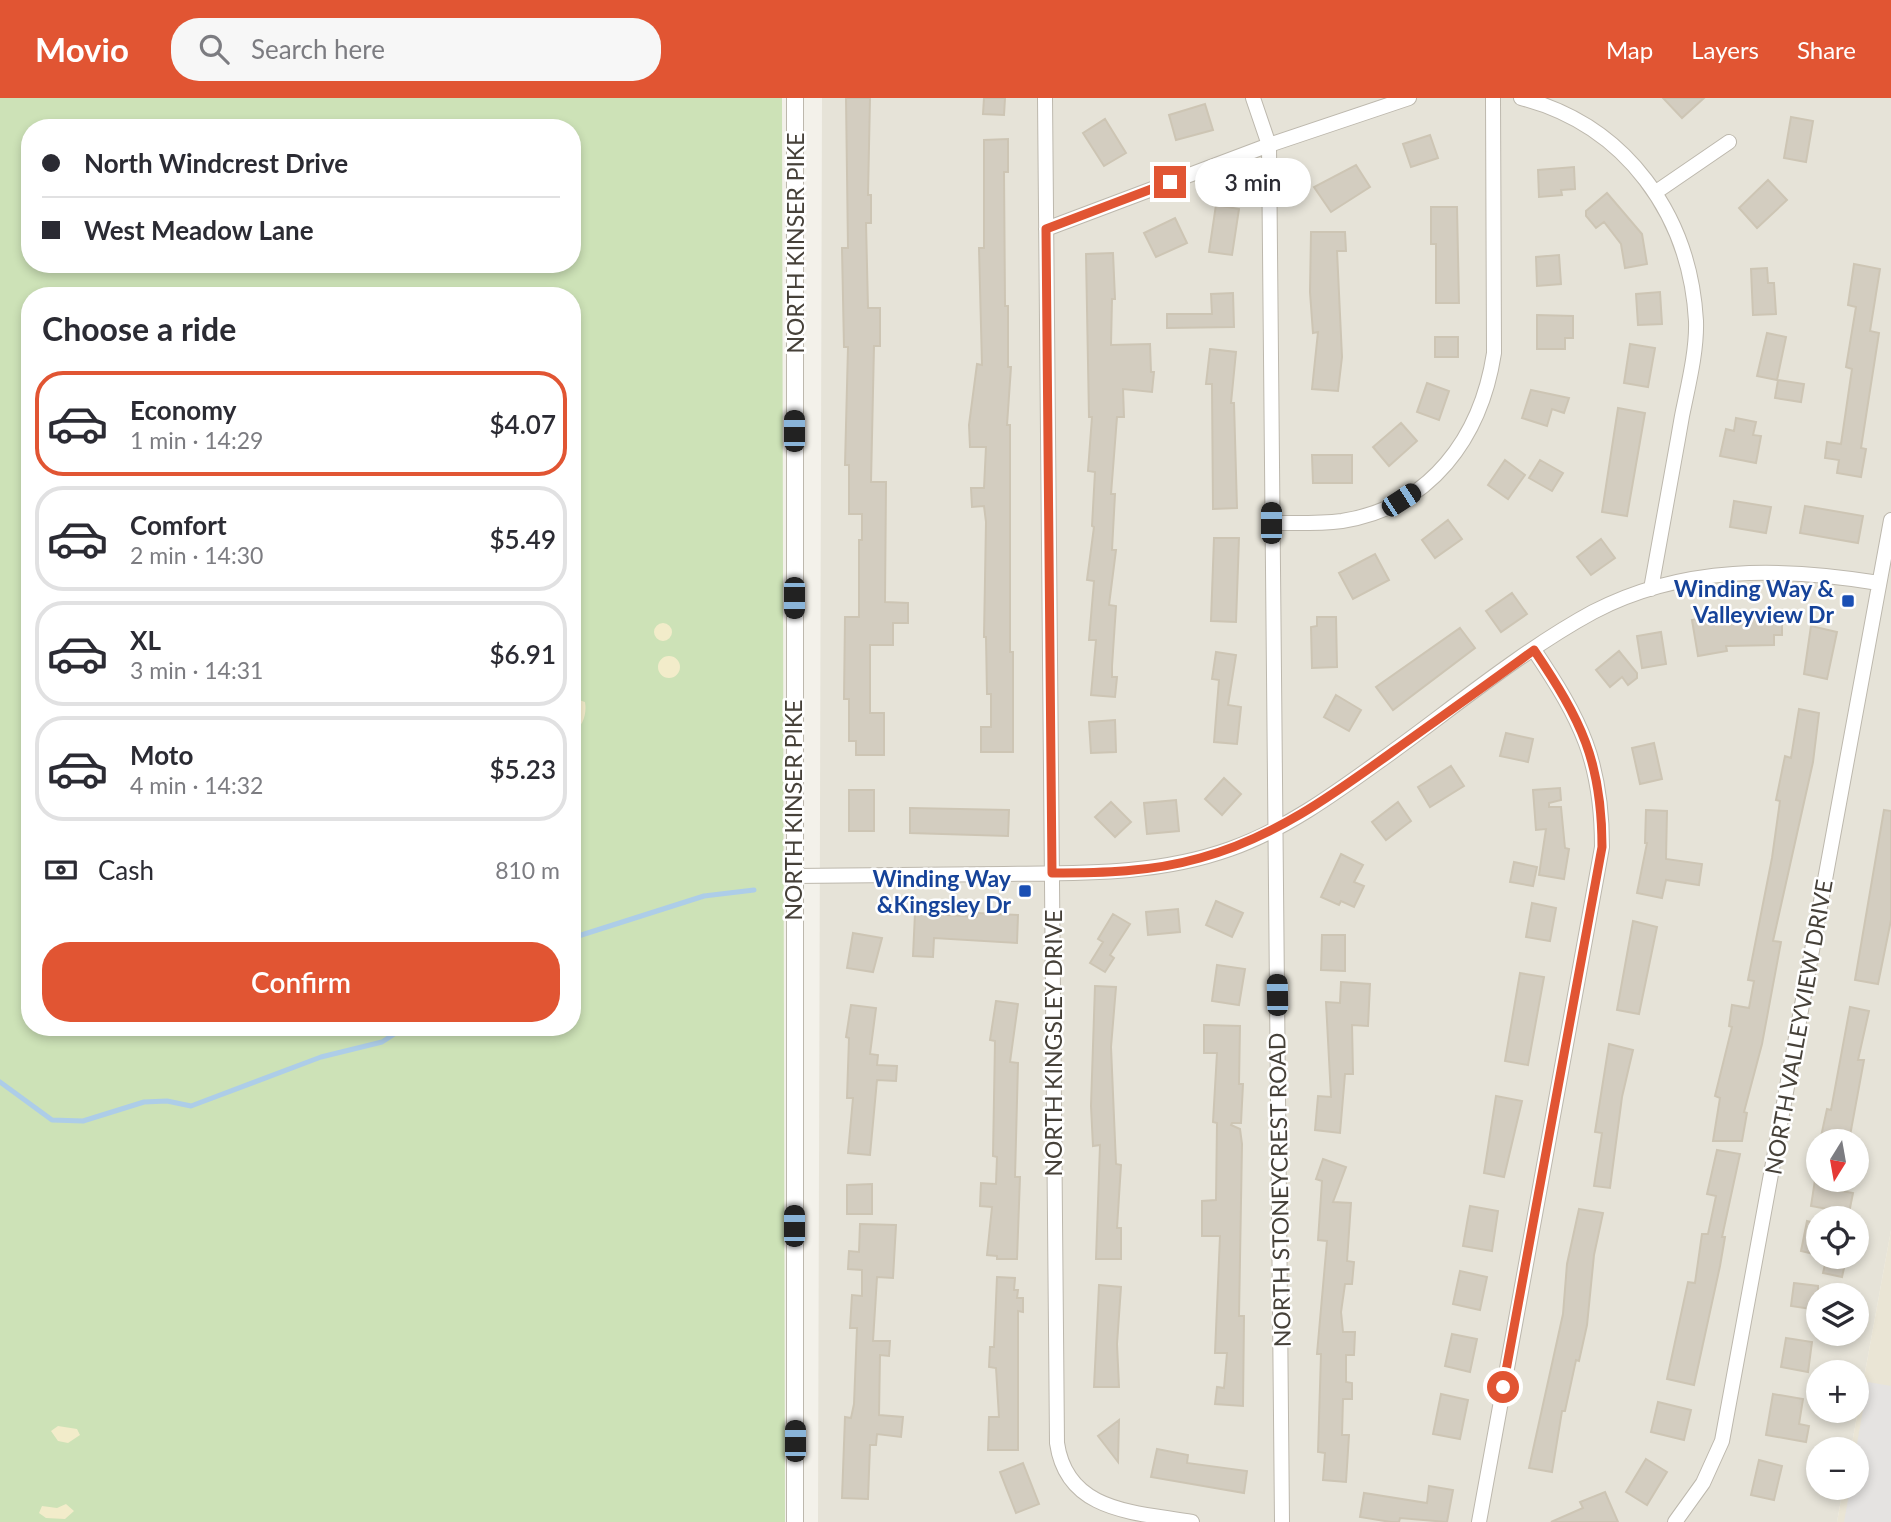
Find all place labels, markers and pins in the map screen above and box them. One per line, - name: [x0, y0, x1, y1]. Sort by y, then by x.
- place label: Winding Way & Valleyview Dr: [1674, 574, 1834, 628]
- marker: Winding Way & Valleyview Dr: [1840, 593, 1856, 609]
- place label: Winding Way &Kingsley Dr: [872, 864, 1012, 918]
- marker: Winding Way &Kingsley Dr: [1017, 883, 1033, 899]

